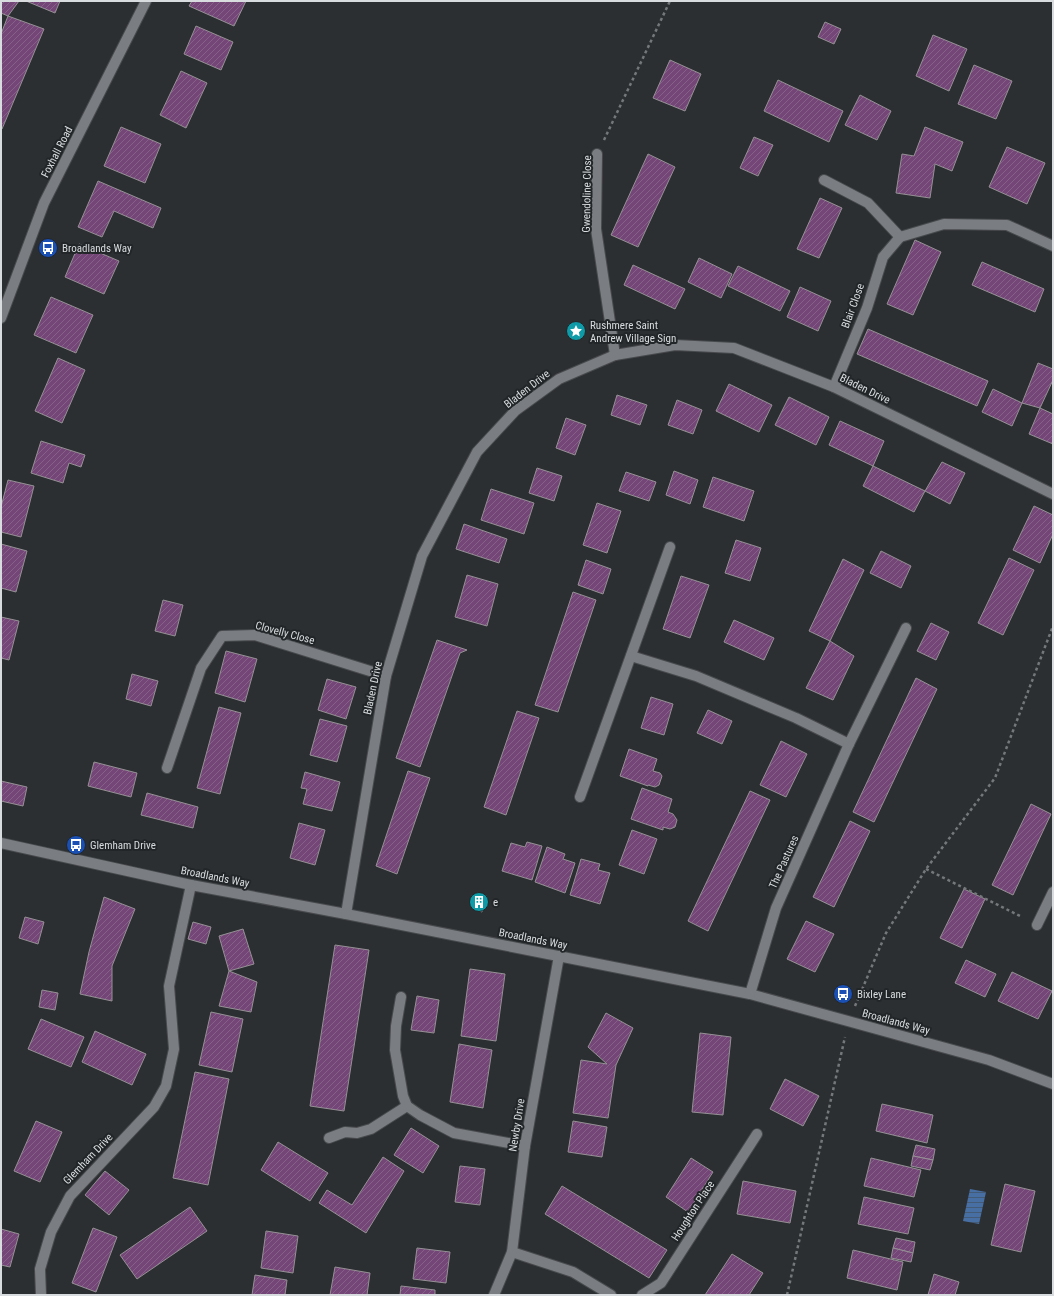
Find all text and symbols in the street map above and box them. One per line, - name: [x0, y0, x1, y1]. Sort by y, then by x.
- street label: Foxhall Road: [39, 124, 75, 180]
- street label: Gwendoline Close: [580, 155, 594, 233]
- bus stop icon: Broadlands Way: [37, 237, 59, 259]
- place label: Broadlands Way: [62, 242, 132, 255]
- street label: Blair Close: [839, 282, 867, 330]
- place label: Rushmere Saint Andrew Village Sign: [590, 319, 676, 345]
- place icon: Rushmere Saint Andrew Village Sign: [565, 320, 587, 342]
- street label: Bladen Drive: [502, 367, 552, 411]
- street label: Bladen Drive: [838, 371, 892, 407]
- street label: Clovelly Close: [254, 619, 316, 647]
- street label: Bladen Drive: [361, 660, 385, 716]
- street label: The Pastures: [766, 833, 802, 891]
- bus stop icon: Glemham Drive: [65, 834, 87, 856]
- place label: Glemham Drive: [90, 839, 156, 852]
- street label: Broadlands Way: [180, 864, 251, 890]
- building icon: e: [468, 891, 490, 913]
- place label: e: [493, 896, 498, 909]
- street label: Broadlands Way: [498, 926, 569, 952]
- bus stop icon: Bixley Lane: [832, 983, 854, 1005]
- place label: Bixley Lane: [857, 988, 906, 1001]
- street label: Broadlands Way: [861, 1007, 932, 1037]
- street label: Newby Drive: [506, 1098, 528, 1152]
- street label: Glemham Drive: [60, 1131, 116, 1187]
- street label: Houghton Place: [669, 1179, 717, 1243]

